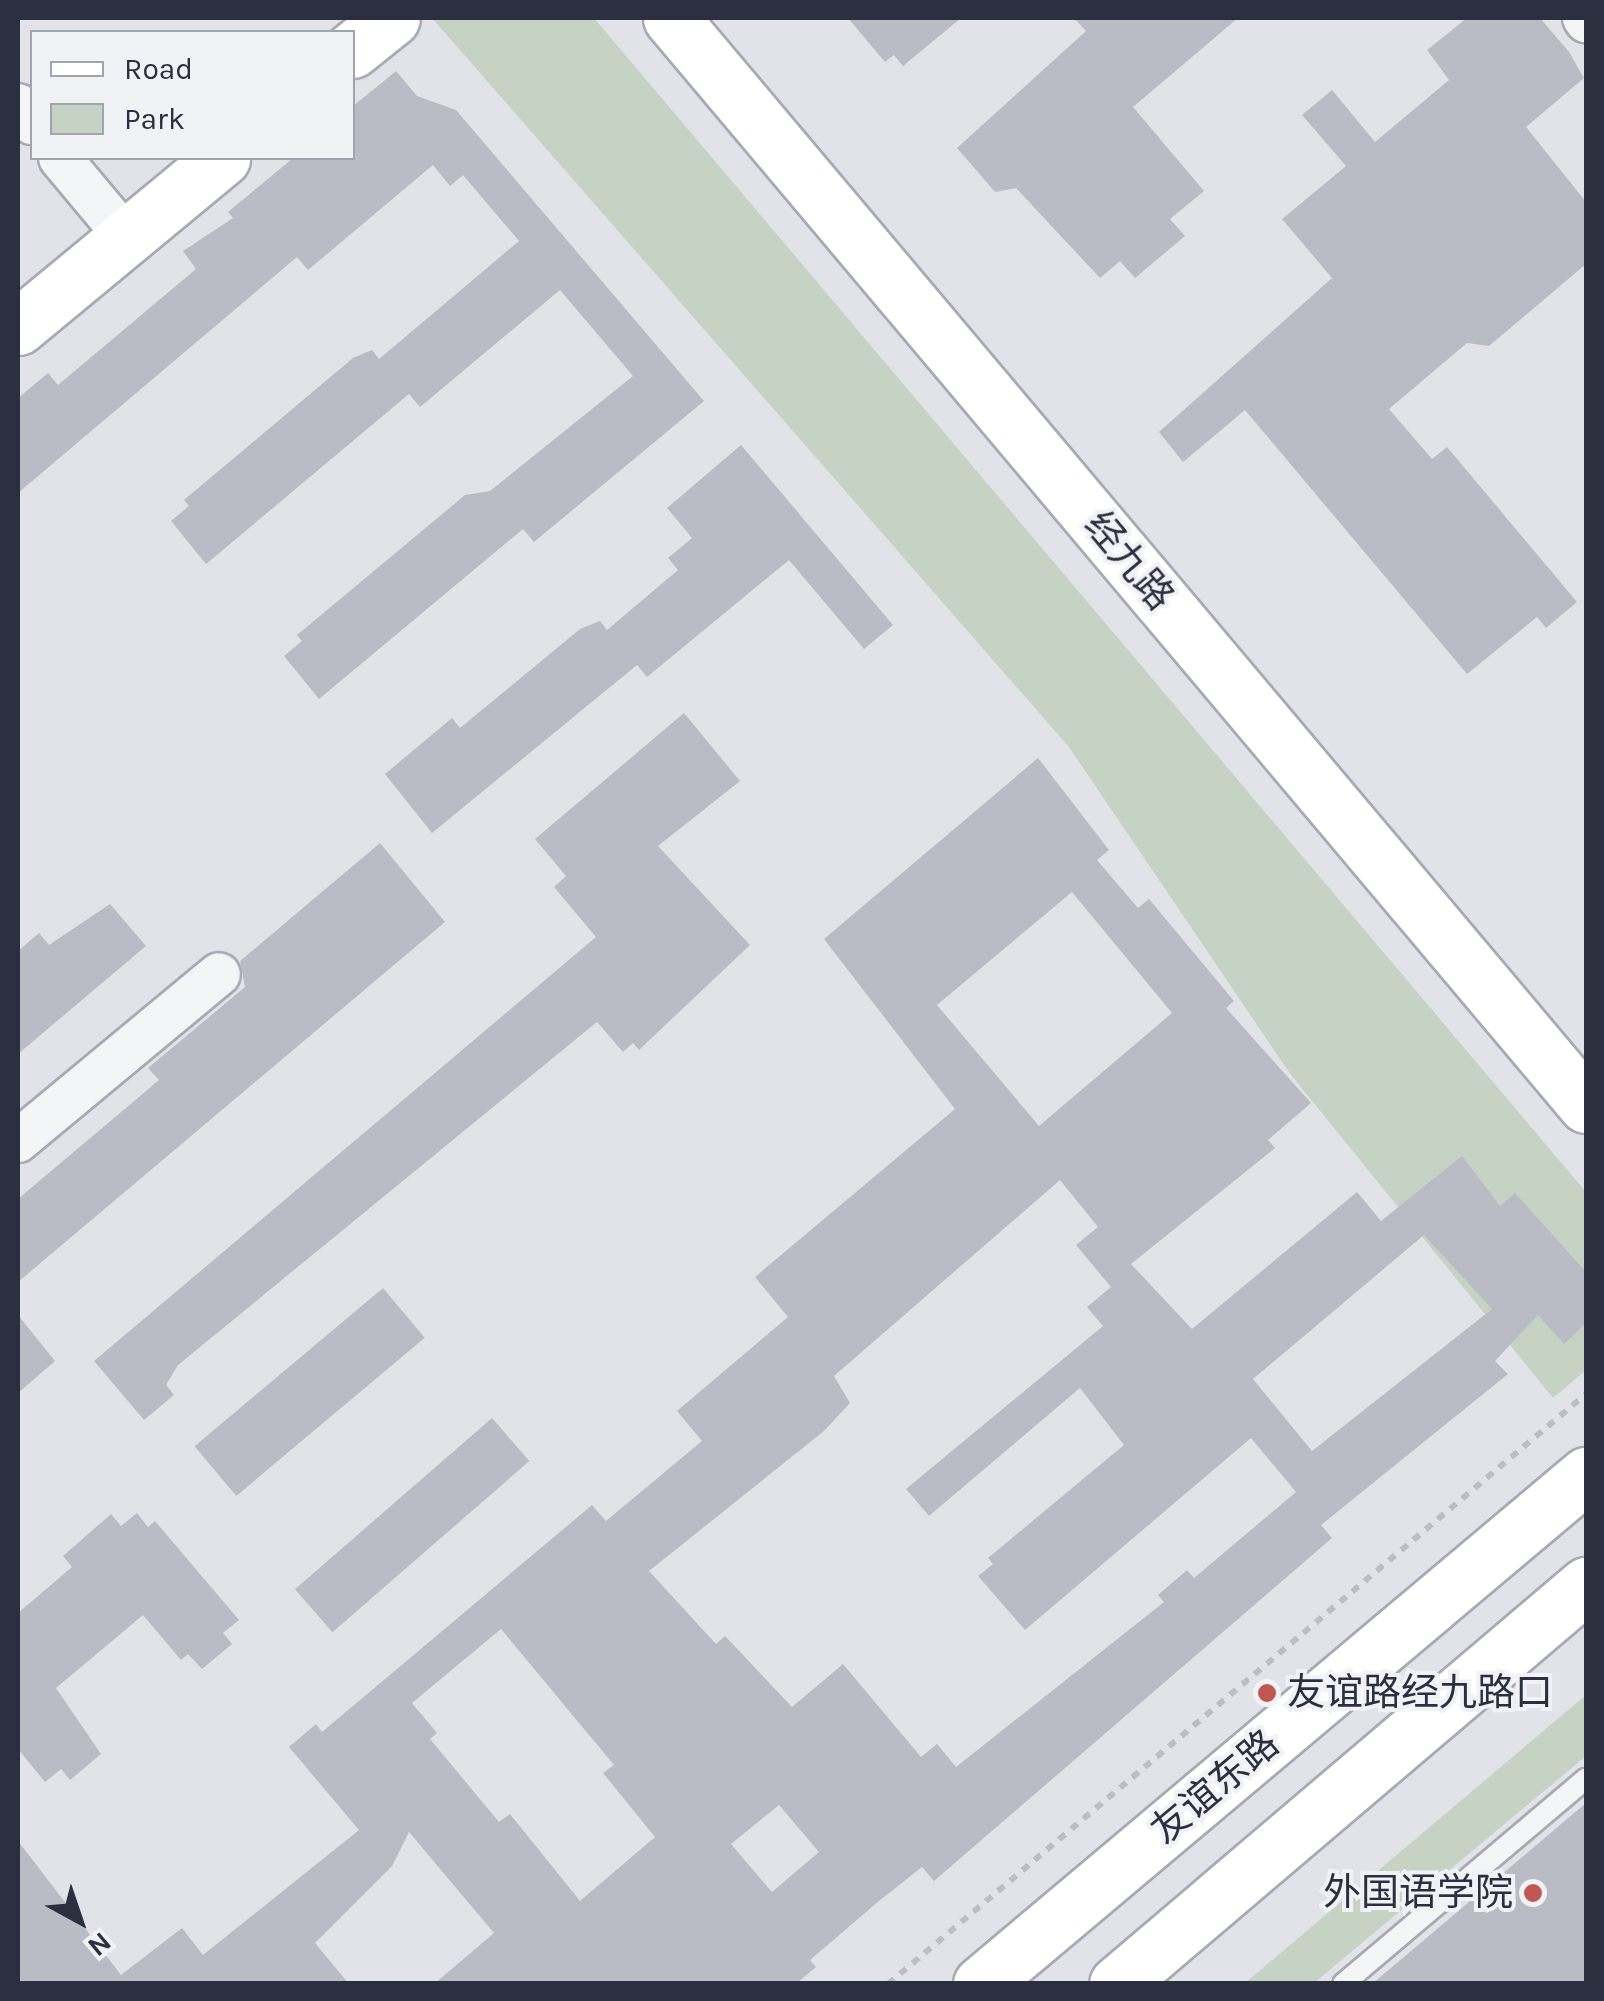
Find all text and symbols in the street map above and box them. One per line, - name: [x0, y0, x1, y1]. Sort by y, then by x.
- legend: [30, 30, 355, 160]
- text: Road: [124, 51, 193, 87]
- text: Park: [124, 101, 185, 137]
- street label: 经九路: [1075, 503, 1183, 619]
- place label: 友谊路经九路口: [1287, 1670, 1553, 1716]
- marker: 友谊路经九路口: [1256, 1682, 1278, 1704]
- street label: 友谊东路: [1142, 1721, 1288, 1853]
- place label: 外国语学院: [1323, 1870, 1513, 1916]
- north arrow: [30, 1871, 130, 1971]
- marker: 外国语学院: [1522, 1882, 1544, 1904]
- text: N: [81, 1925, 118, 1963]

